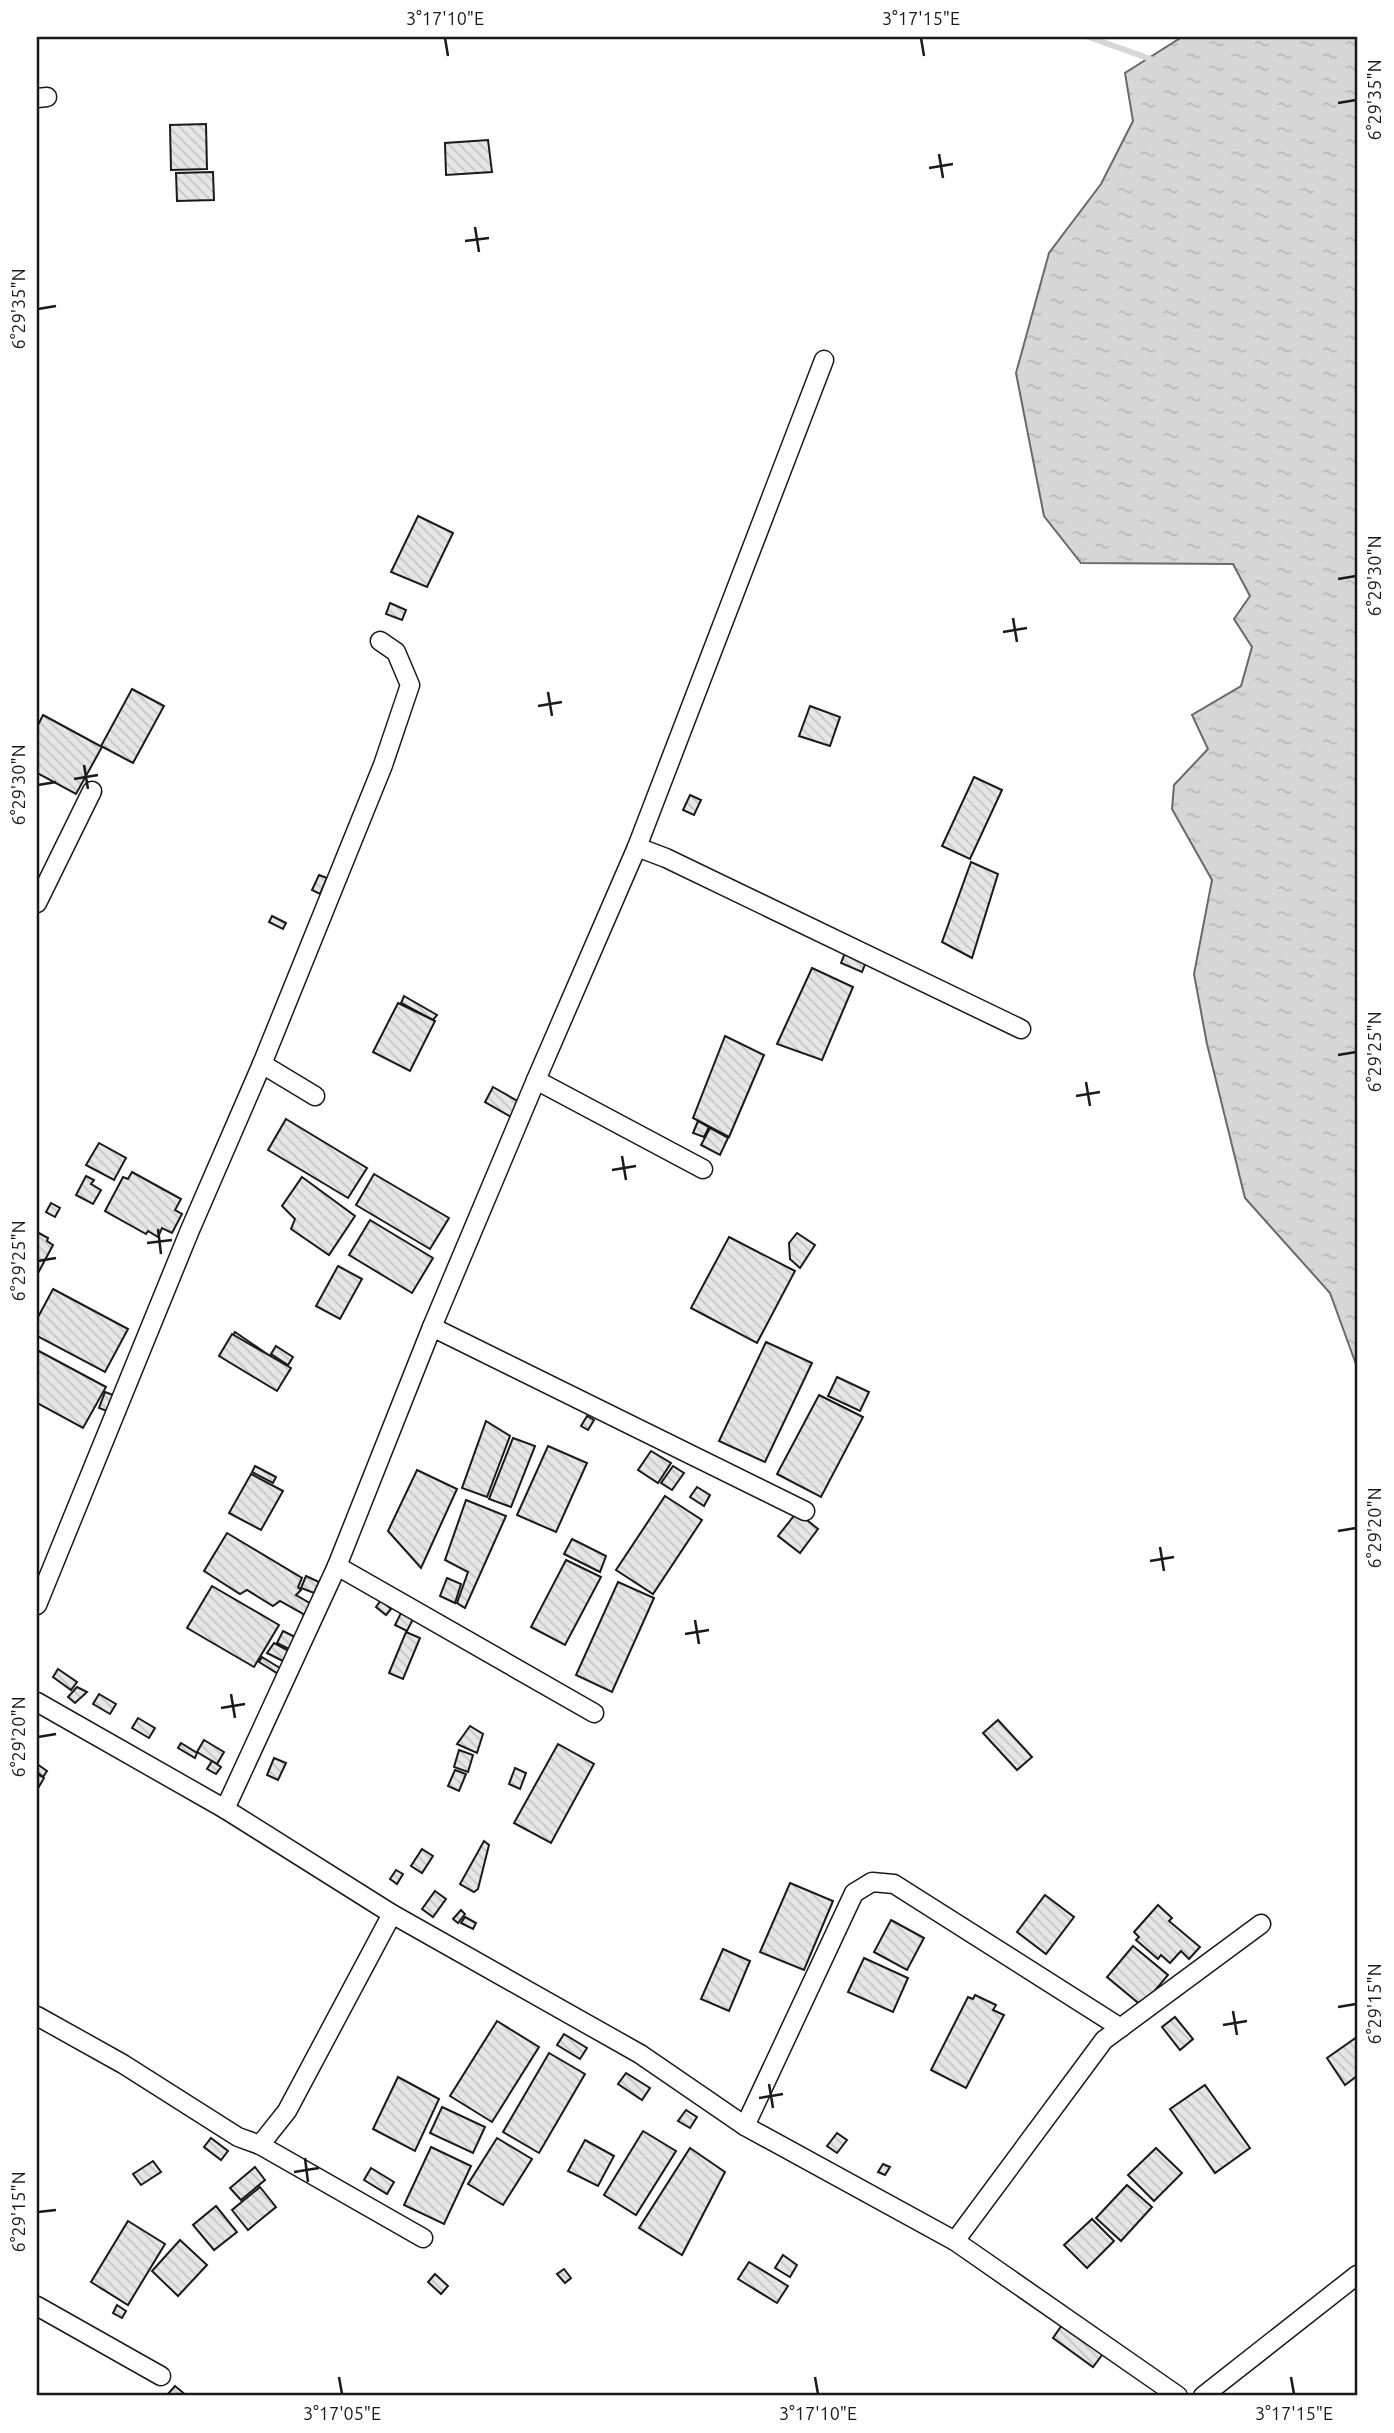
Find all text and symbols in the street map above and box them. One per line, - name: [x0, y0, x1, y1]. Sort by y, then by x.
- text: 3°17'10"E: [406, 8, 484, 28]
- text: 3°17'15"E: [882, 8, 960, 28]
- text: 6°29'35"N: [1364, 60, 1384, 140]
- text: 6°29'35"N: [8, 269, 28, 349]
- text: 6°29'30"N: [1364, 536, 1384, 616]
- text: 6°29'30"N: [8, 745, 28, 825]
- text: 6°29'25"N: [1364, 1012, 1384, 1092]
- text: 6°29'25"N: [8, 1221, 28, 1301]
- text: 6°29'20"N: [1364, 1488, 1384, 1568]
- text: 6°29'20"N: [8, 1697, 28, 1777]
- text: 6°29'15"N: [1364, 1964, 1384, 2044]
- text: 6°29'15"N: [8, 2172, 28, 2252]
- text: 3°17'05"E: [303, 2403, 381, 2423]
- text: 3°17'10"E: [779, 2403, 857, 2423]
- text: 3°17'15"E: [1255, 2403, 1333, 2423]

